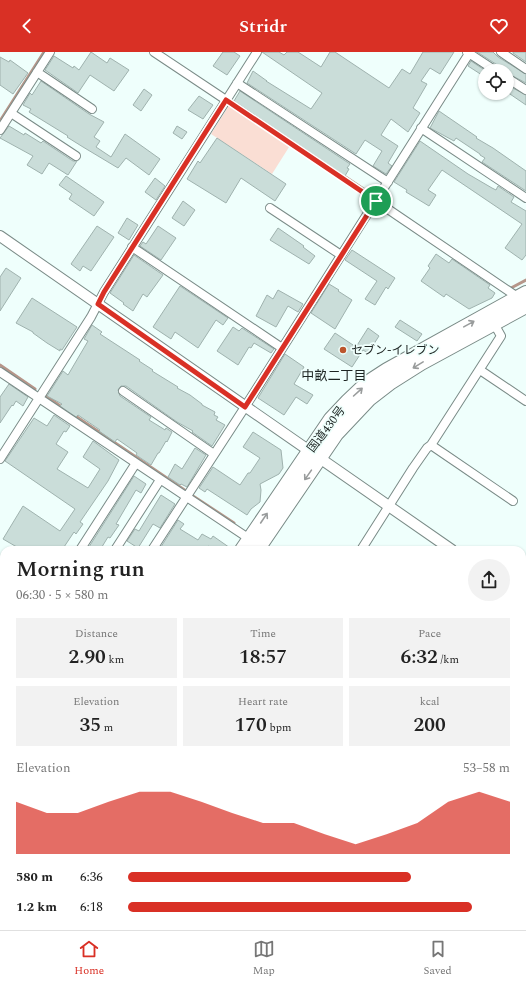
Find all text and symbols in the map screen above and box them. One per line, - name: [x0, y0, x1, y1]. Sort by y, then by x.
- text: Stridr: [239, 13, 287, 40]
- icon: back: [16, 15, 38, 37]
- icon: heart: [488, 15, 510, 37]
- map controls: [478, 64, 514, 100]
- button: locate: [478, 64, 514, 100]
- pin: [359, 184, 393, 218]
- icon: arrive: [365, 190, 387, 212]
- one-way arrow: [463, 320, 475, 328]
- place label: セブン-イレブン: [351, 341, 440, 360]
- marker: セブン-イレブン: [338, 345, 348, 355]
- one-way arrow: [413, 361, 424, 369]
- district label: 中畝二丁目: [301, 366, 367, 386]
- one-way arrow: [353, 387, 363, 396]
- street label: 国道430号: [303, 402, 350, 457]
- one-way arrow: [304, 470, 312, 481]
- one-way arrow: [260, 513, 268, 524]
- text: Morning run: [16, 553, 145, 586]
- button: share: [468, 559, 510, 601]
- text: 06:30 · 5 × 580 m: [16, 585, 108, 605]
- text: Distance: [75, 625, 118, 642]
- text: Time: [250, 625, 276, 642]
- text: Pace: [418, 625, 441, 642]
- text: 2.90: [68, 642, 106, 672]
- text: 18:57: [239, 642, 287, 672]
- text: 6:32: [400, 642, 438, 672]
- text: km: [106, 651, 124, 668]
- text: /km: [438, 651, 459, 668]
- text: Elevation: [73, 693, 119, 710]
- text: Heart rate: [238, 693, 288, 710]
- text: kcal: [420, 693, 440, 710]
- text: 35: [79, 710, 101, 740]
- text: 170: [235, 710, 267, 740]
- text: 200: [414, 710, 446, 740]
- text: m: [101, 719, 113, 736]
- text: bpm: [267, 719, 291, 736]
- text: Elevation: [16, 758, 70, 778]
- text: 53–58 m: [463, 758, 510, 778]
- text: 580 m: [16, 867, 53, 887]
- text: 6:36: [80, 867, 103, 887]
- text: 1.2 km: [16, 897, 57, 917]
- text: 6:18: [80, 897, 103, 917]
- tab: Home: [74, 938, 104, 979]
- tab: Map: [253, 938, 275, 979]
- tab: Saved: [423, 938, 452, 979]

